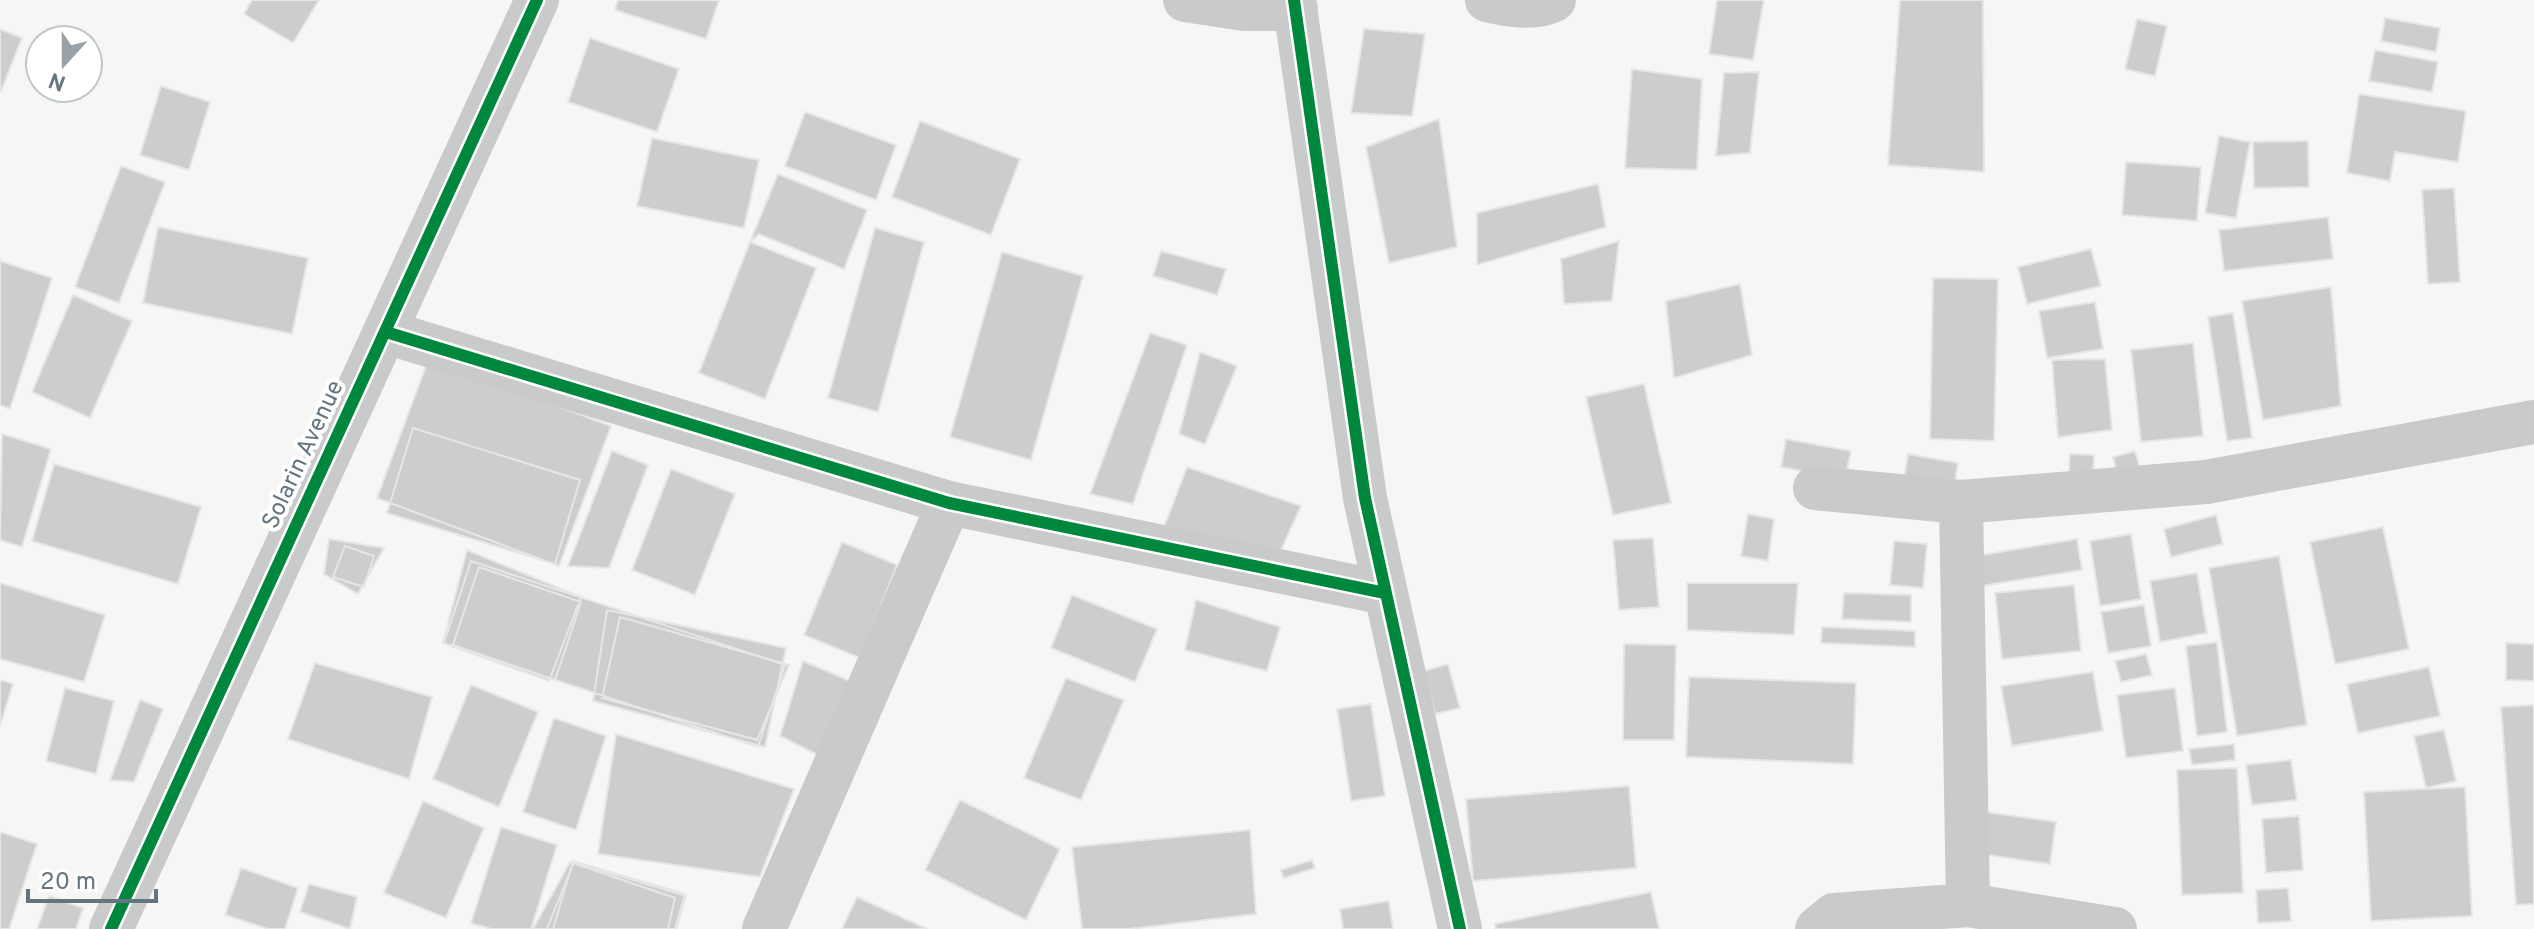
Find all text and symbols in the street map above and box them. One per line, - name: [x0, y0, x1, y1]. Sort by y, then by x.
- north arrow: [24, 24, 104, 104]
- text: N: [46, 65, 70, 96]
- street label: Solarin Avenue: [257, 376, 351, 534]
- scale bar: [28, 853, 156, 903]
- text: 20 m: [40, 868, 96, 898]

